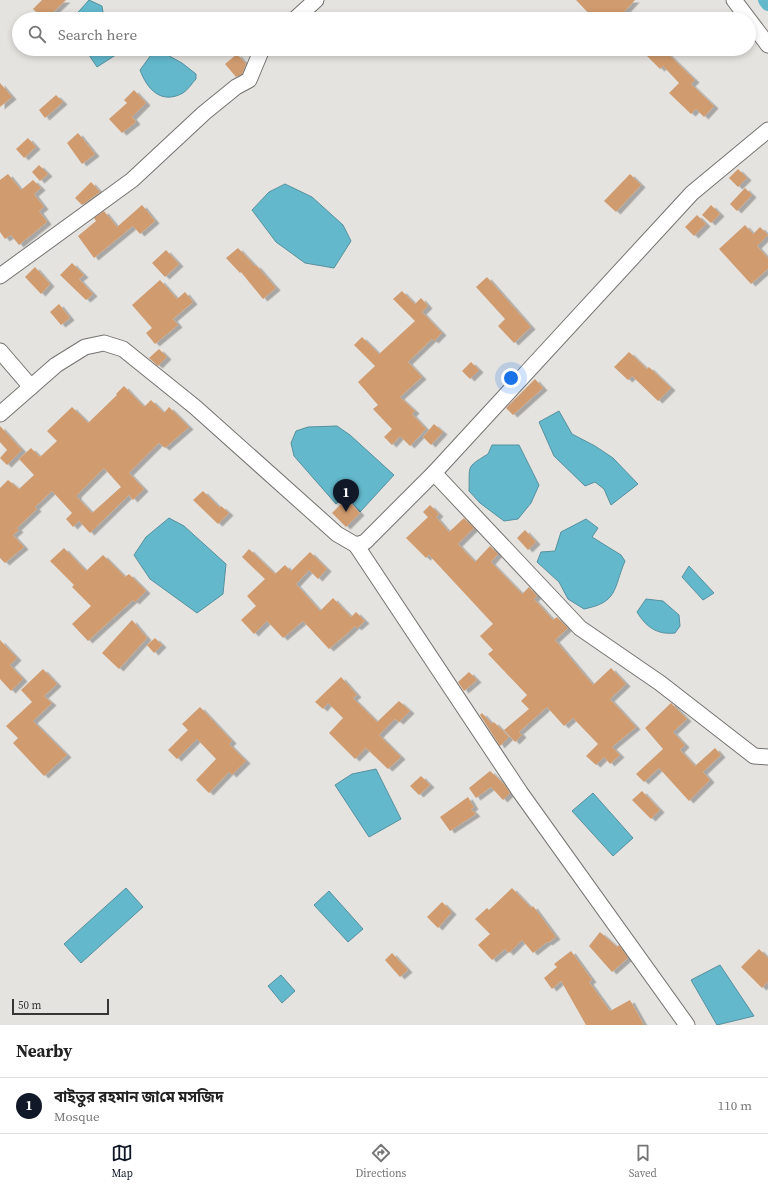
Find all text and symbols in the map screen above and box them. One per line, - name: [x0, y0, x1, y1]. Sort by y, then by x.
- search box: [12, 12, 756, 56]
- icon: search: [26, 23, 48, 45]
- text: Search here: [58, 24, 137, 45]
- your location: [501, 368, 521, 388]
- pin: 1: [333, 479, 359, 512]
- scale bar: [12, 997, 109, 1016]
- text: 50 m: [18, 998, 41, 1013]
- text: Nearby: [16, 1039, 72, 1063]
- text: বাইতুর রহমান জা‌মে মস‌জিদ: [54, 1086, 223, 1107]
- text: 1: [25, 1097, 33, 1114]
- text: 110 m: [718, 1097, 752, 1114]
- text: Mosque: [54, 1108, 100, 1125]
- tab: Map: [111, 1142, 133, 1181]
- tab: Directions: [355, 1142, 406, 1181]
- tab: Saved: [629, 1142, 657, 1181]

